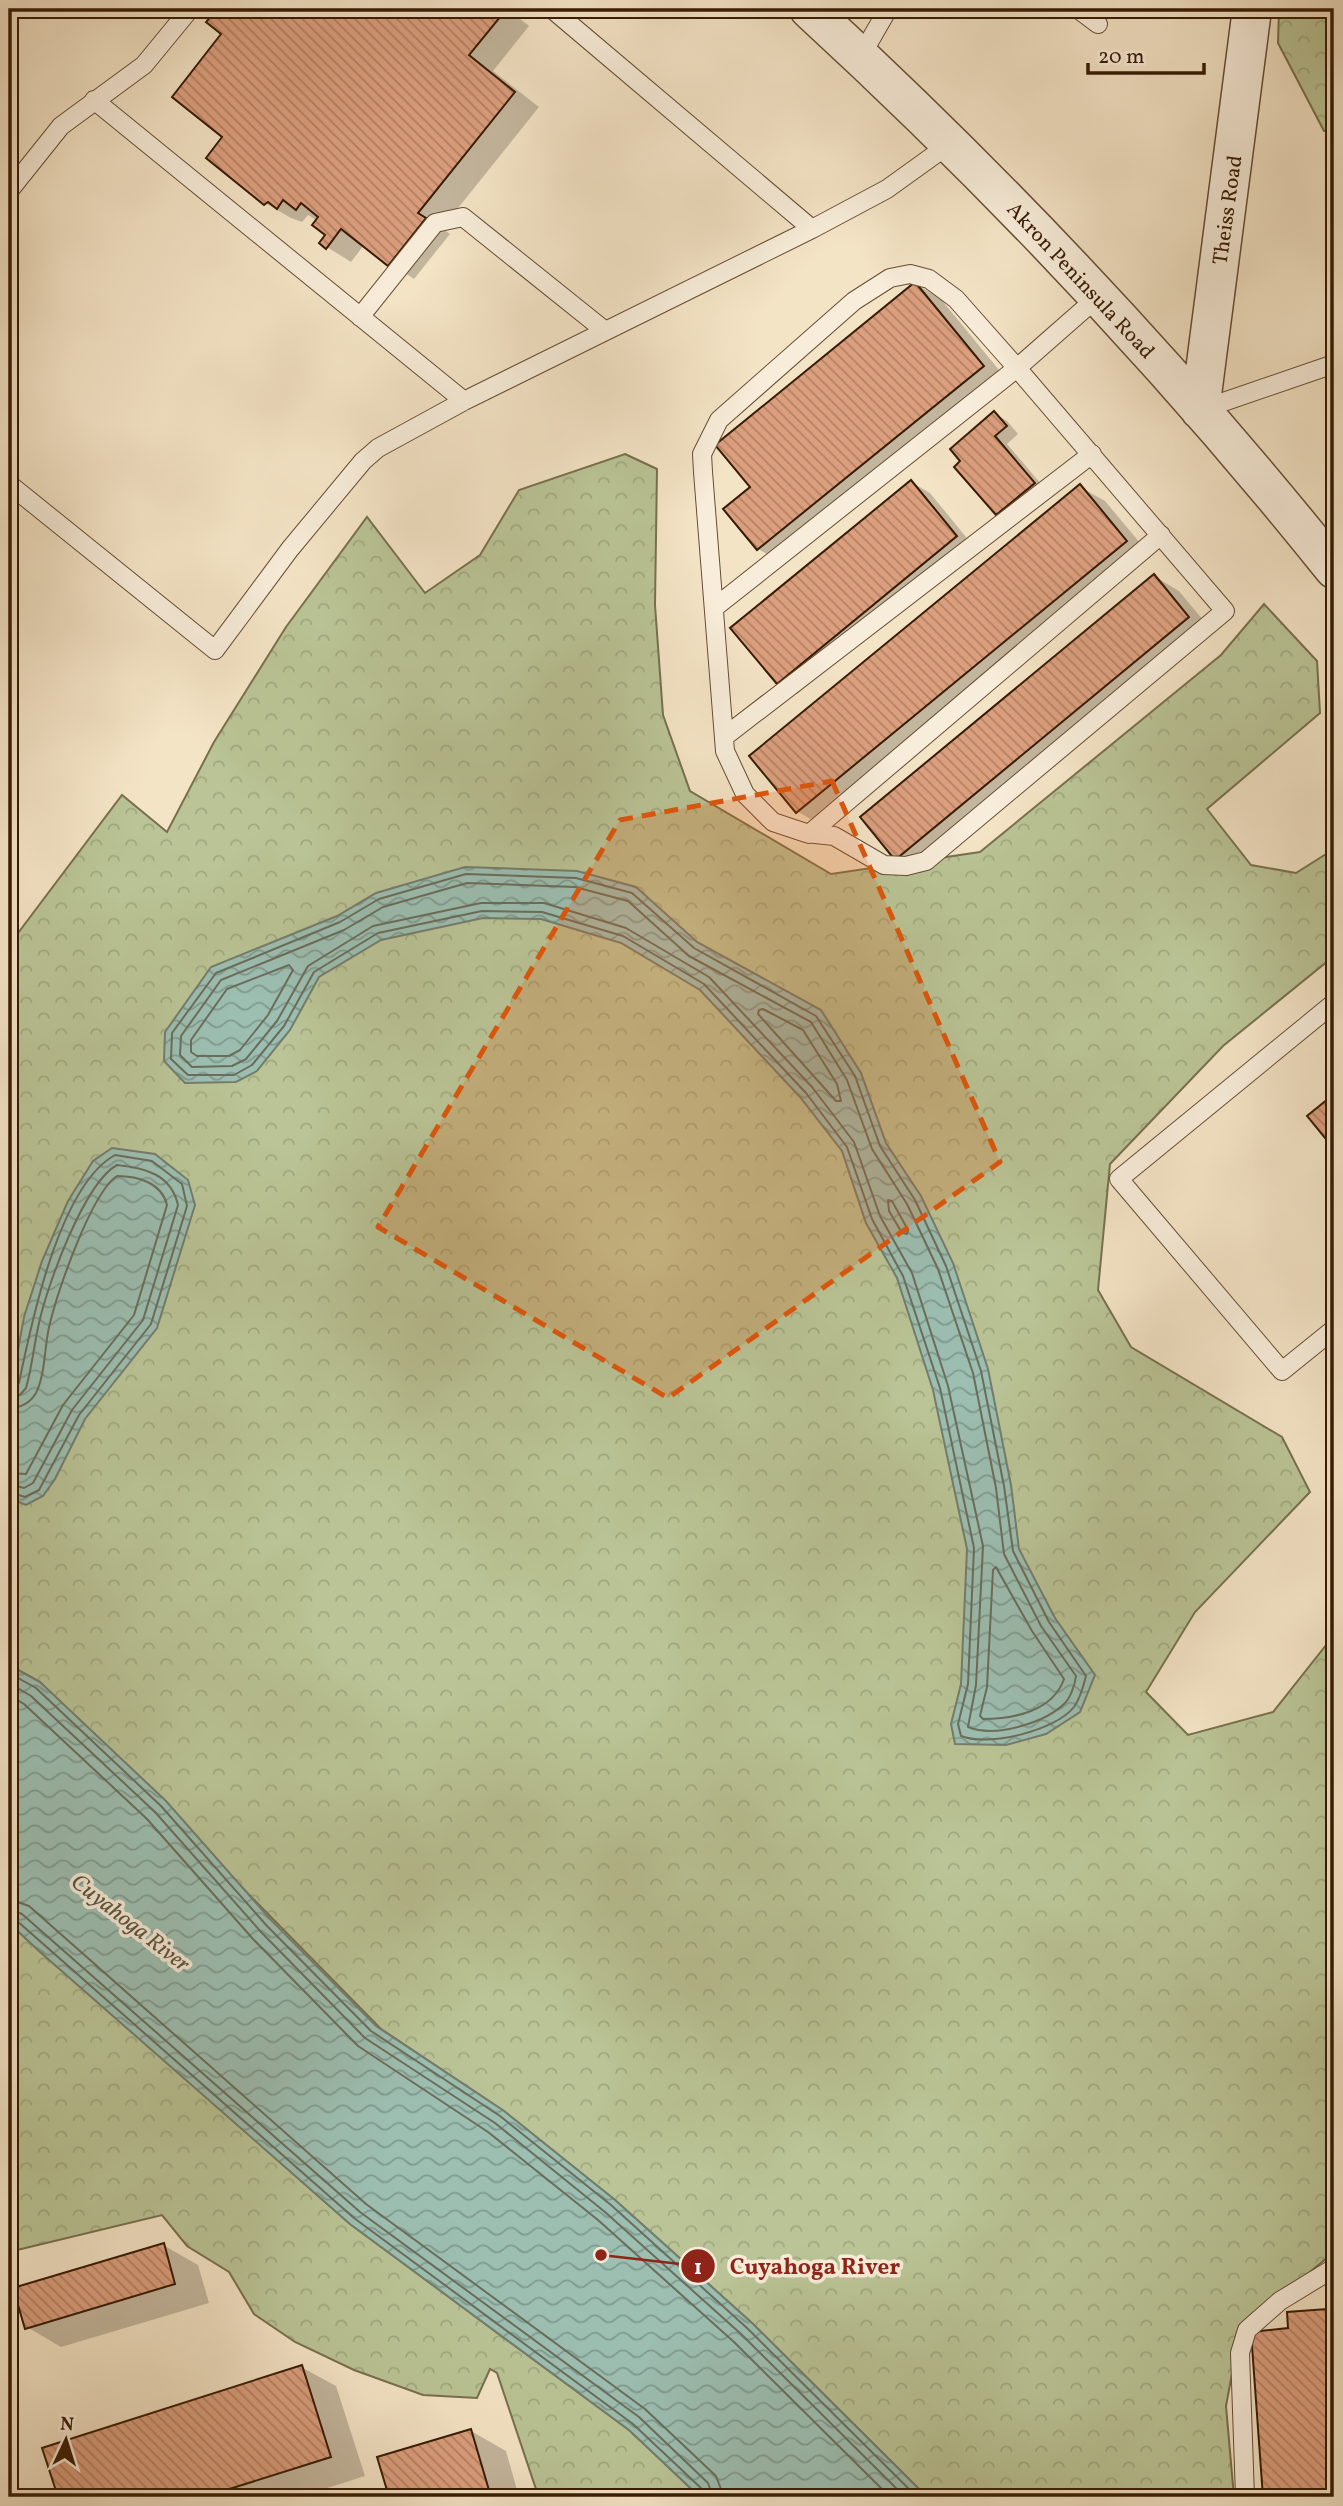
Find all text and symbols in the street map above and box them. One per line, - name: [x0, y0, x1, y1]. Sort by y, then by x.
- scale bar: [1088, 32, 1203, 76]
- text: 20 m: [1098, 43, 1144, 72]
- street label: Theiss Road: [1206, 154, 1251, 267]
- street label: Akron Peninsula Road: [999, 196, 1161, 366]
- water label: Cuyahoga River: [63, 1867, 196, 1981]
- callout: Cuyahoga River: [681, 2244, 914, 2288]
- text: Cuyahoga River: [730, 2252, 900, 2284]
- text: 1: [694, 2254, 702, 2283]
- north arrow: [32, 2404, 102, 2474]
- text: N: [59, 2412, 75, 2439]

